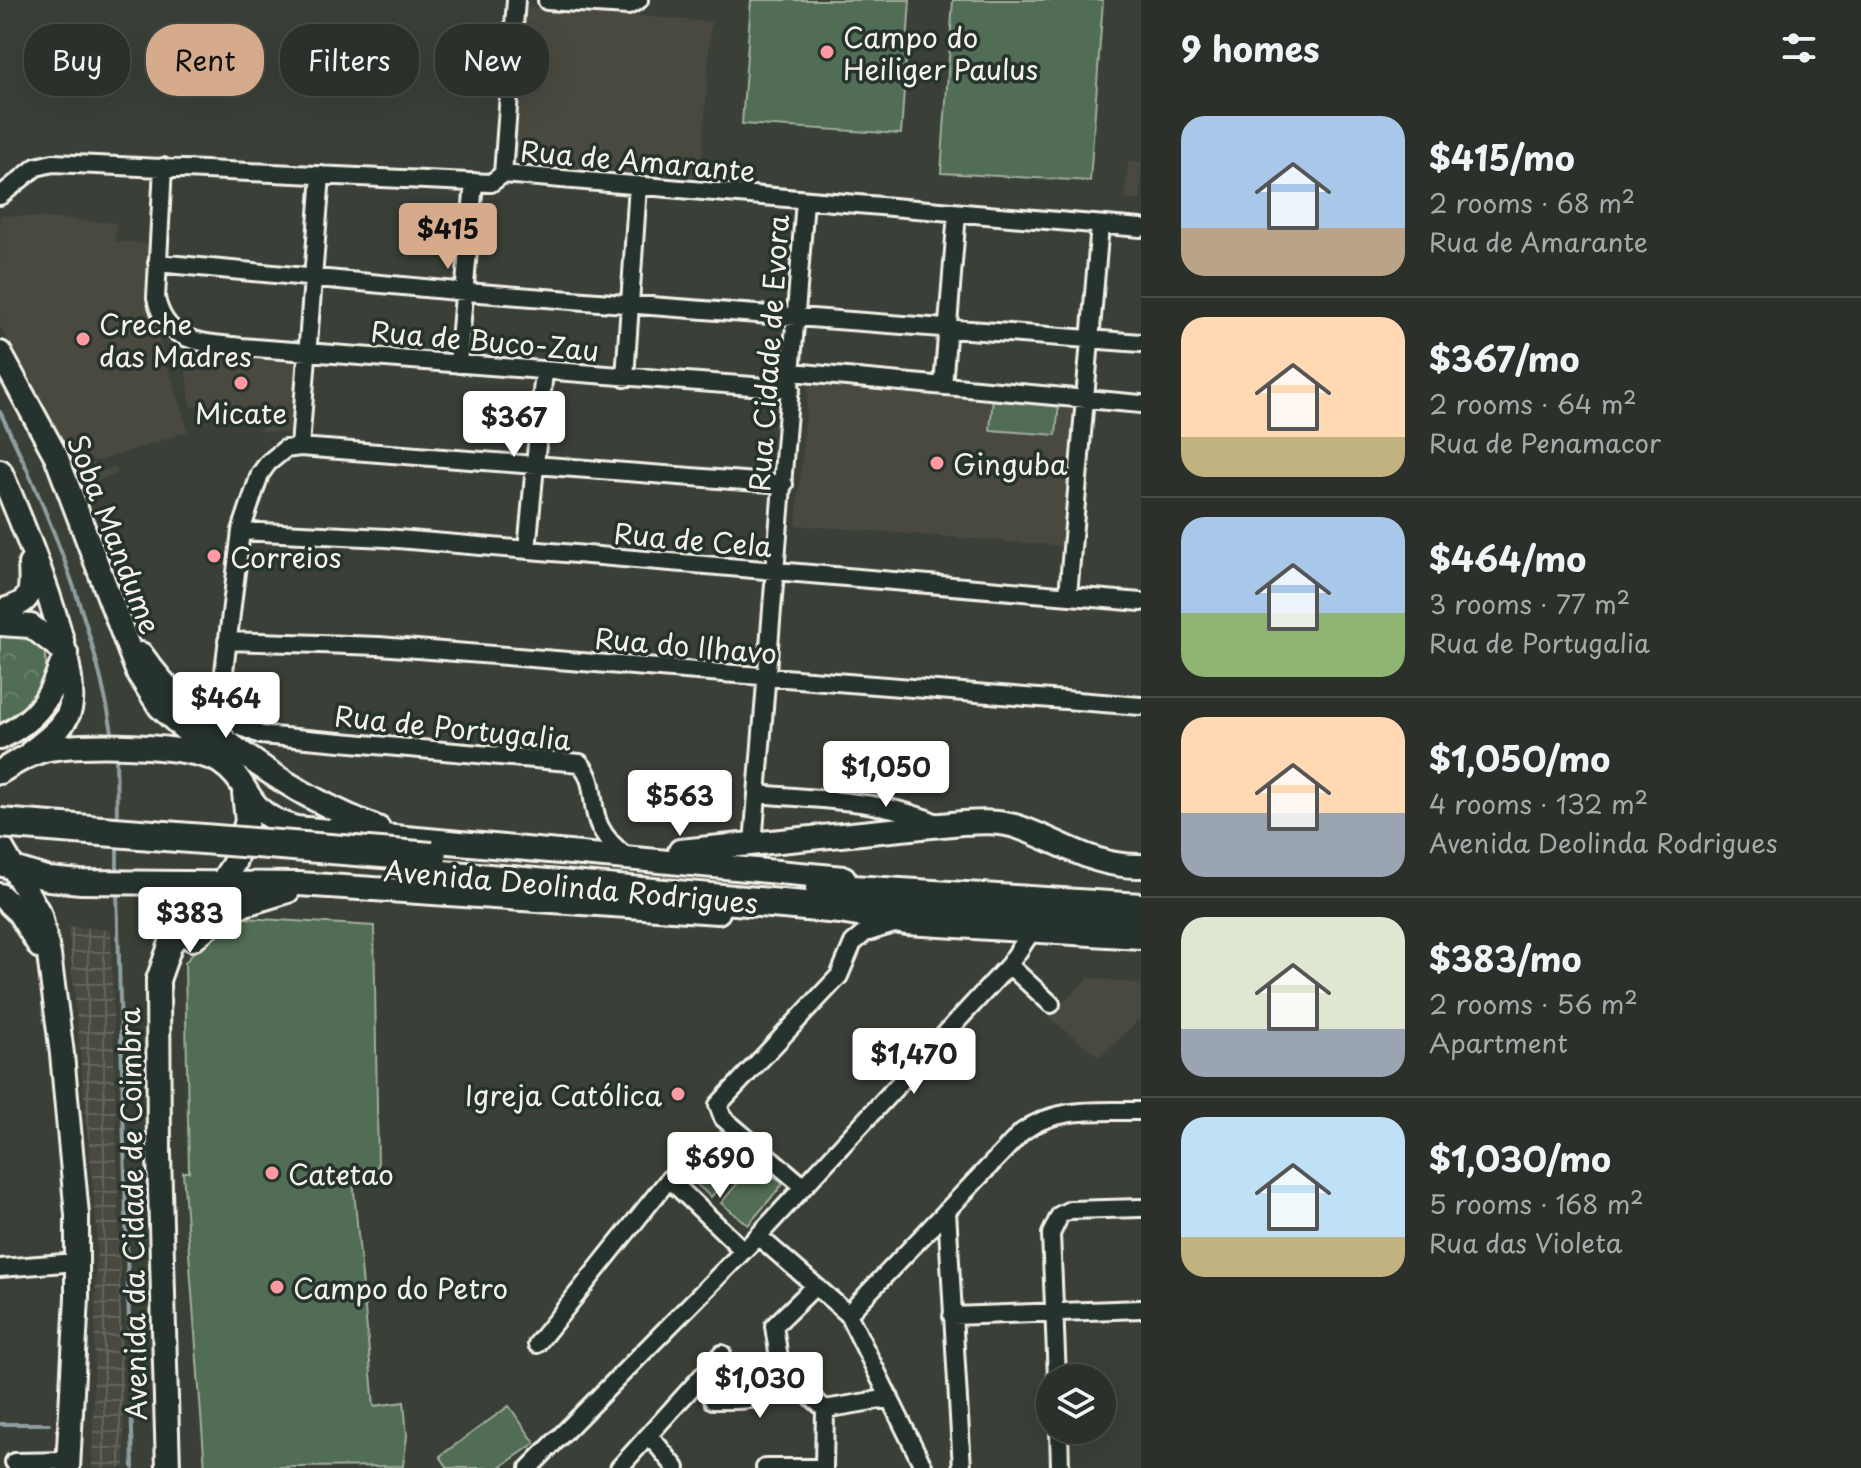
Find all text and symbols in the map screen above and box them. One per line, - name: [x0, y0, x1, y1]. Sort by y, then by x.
- place label: Campo do Heiliger Paulus: [843, 15, 1038, 90]
- text: 9 homes: [1181, 22, 1320, 74]
- chip: Buy: [24, 24, 130, 96]
- chip: Rent: [146, 24, 264, 96]
- chip: Filters: [280, 24, 419, 96]
- chip: New: [435, 24, 549, 96]
- icon: filters: [1777, 26, 1821, 70]
- marker: Campo do Heiliger Paulus: [818, 43, 836, 61]
- street label: Rua de Amarante: [519, 128, 757, 192]
- text: $415/mo: [1429, 131, 1575, 183]
- icon: home: [1245, 148, 1341, 244]
- text: 2 rooms · 68 m²: [1429, 183, 1635, 222]
- pin: $415: [401, 203, 495, 271]
- text: $415: [417, 209, 479, 248]
- street label: Rua Cidade de Evora: [737, 212, 799, 493]
- text: Rua de Amarante: [1429, 222, 1648, 261]
- place label: Creche das Madres: [99, 302, 252, 377]
- street label: Rua de Buco-Zau: [369, 309, 601, 371]
- marker: Creche das Madres: [74, 330, 92, 348]
- text: $367/mo: [1429, 332, 1580, 384]
- icon: home: [1245, 349, 1341, 445]
- marker: Micate: [232, 374, 250, 392]
- text: 2 rooms · 64 m²: [1429, 384, 1637, 423]
- place label: Micate: [195, 391, 287, 434]
- pin: $367: [467, 391, 561, 459]
- text: $367: [481, 397, 547, 436]
- text: Rua de Penamacor: [1429, 423, 1661, 462]
- street label: Soba Mandume: [57, 428, 173, 640]
- place label: Ginguba: [953, 442, 1068, 485]
- marker: Ginguba: [928, 454, 946, 472]
- street label: Rua de Cela: [612, 511, 774, 567]
- text: $464/mo: [1429, 532, 1586, 584]
- place label: Correios: [230, 535, 342, 578]
- marker: Correios: [205, 547, 223, 565]
- icon: home: [1245, 549, 1341, 645]
- text: 3 rooms · 77 m²: [1429, 584, 1630, 623]
- street label: Rua do Ilhavo: [593, 616, 779, 674]
- text: Rua de Portugalia: [1429, 623, 1650, 662]
- pin: $464: [179, 672, 273, 740]
- text: $464: [191, 678, 261, 717]
- street label: Rua de Portugalia: [332, 693, 574, 761]
- text: $1,050/mo: [1429, 732, 1610, 784]
- pin: $1,050: [821, 741, 951, 809]
- text: $1,050: [841, 747, 931, 786]
- icon: home: [1245, 749, 1341, 845]
- pin: $563: [633, 770, 727, 838]
- text: $563: [646, 776, 714, 815]
- text: 4 rooms · 132 m²: [1429, 784, 1648, 823]
- text: Avenida Deolinda Rodrigues: [1429, 823, 1778, 862]
- street label: Avenida Deolinda Rodrigues: [382, 848, 760, 924]
- pin: $383: [143, 887, 237, 955]
- text: $383: [156, 893, 224, 932]
- text: $383/mo: [1429, 932, 1581, 984]
- icon: home: [1245, 949, 1341, 1045]
- text: 2 rooms · 56 m²: [1429, 984, 1638, 1023]
- street label: Avenida da Cidade de Coimbra: [107, 1006, 157, 1421]
- text: Apartment: [1429, 1023, 1568, 1062]
- pin: $1,470: [849, 1028, 979, 1096]
- text: $1,470: [871, 1034, 957, 1073]
- place label: Igreja Católica: [465, 1073, 662, 1116]
- marker: Igreja Católica: [669, 1085, 687, 1103]
- pin: $690: [673, 1132, 767, 1200]
- text: $1,030/mo: [1429, 1132, 1611, 1184]
- text: $690: [685, 1138, 755, 1177]
- icon: home: [1245, 1149, 1341, 1245]
- place label: Catetao: [288, 1152, 394, 1195]
- marker: Catetao: [263, 1164, 281, 1182]
- text: 5 rooms · 168 m²: [1429, 1184, 1644, 1223]
- text: Rua das Violeta: [1429, 1223, 1622, 1262]
- place label: Campo do Petro: [293, 1266, 508, 1309]
- marker: Campo do Petro: [268, 1278, 286, 1296]
- pin: $1,030: [695, 1352, 825, 1420]
- text: $1,030: [715, 1358, 805, 1397]
- map controls: [1036, 1364, 1116, 1444]
- button: layers: [1036, 1364, 1116, 1444]

